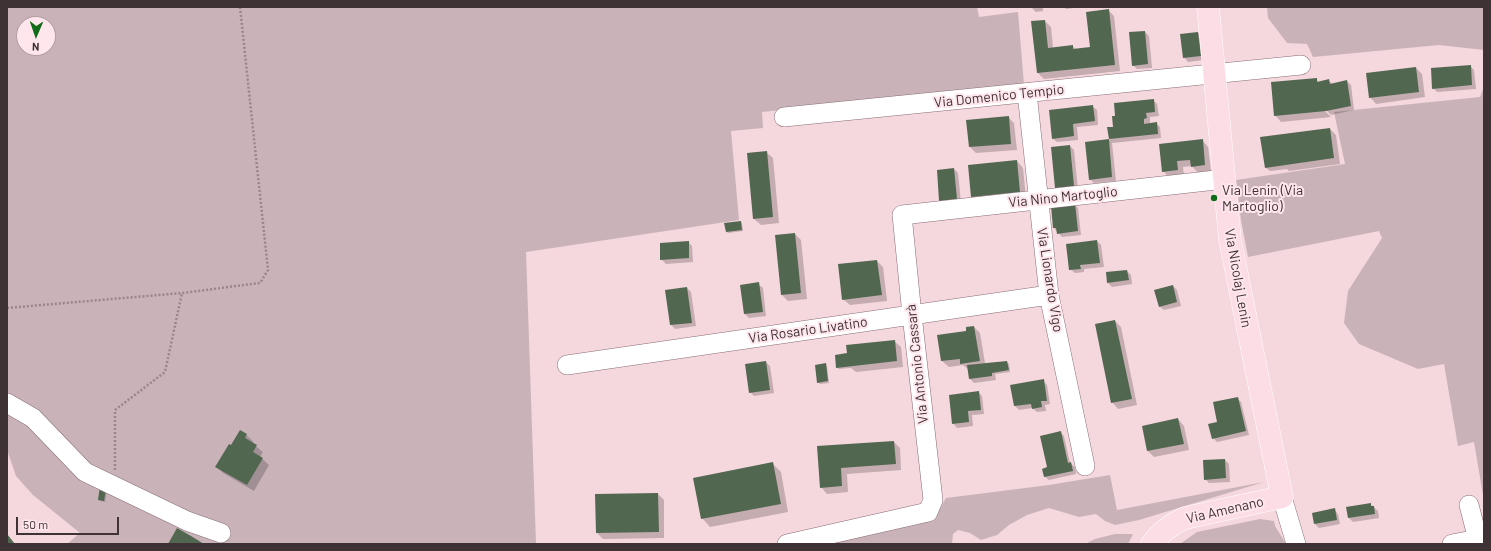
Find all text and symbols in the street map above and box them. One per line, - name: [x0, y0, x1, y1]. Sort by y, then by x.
- north arrow: [16, 16, 56, 56]
- text: N: [32, 41, 39, 54]
- street label: Via Domenico Tempio: [933, 81, 1065, 111]
- place label: Via Lenin (Via Martoglio): [1222, 182, 1303, 214]
- street label: Via Nino Martoglio: [1008, 183, 1118, 211]
- marker: Via Lenin (Via Martoglio): [1209, 193, 1219, 203]
- street label: Via Lionardo Vigo: [1033, 227, 1067, 333]
- street label: Via Nicolaj Lenin: [1221, 227, 1255, 329]
- street label: Via Antonio Cassarà: [902, 303, 932, 425]
- street label: Via Rosario Livatino: [748, 313, 868, 347]
- street label: Via Amenano: [1185, 493, 1265, 527]
- scale bar: [18, 509, 121, 535]
- text: 50 m: [23, 517, 48, 531]

